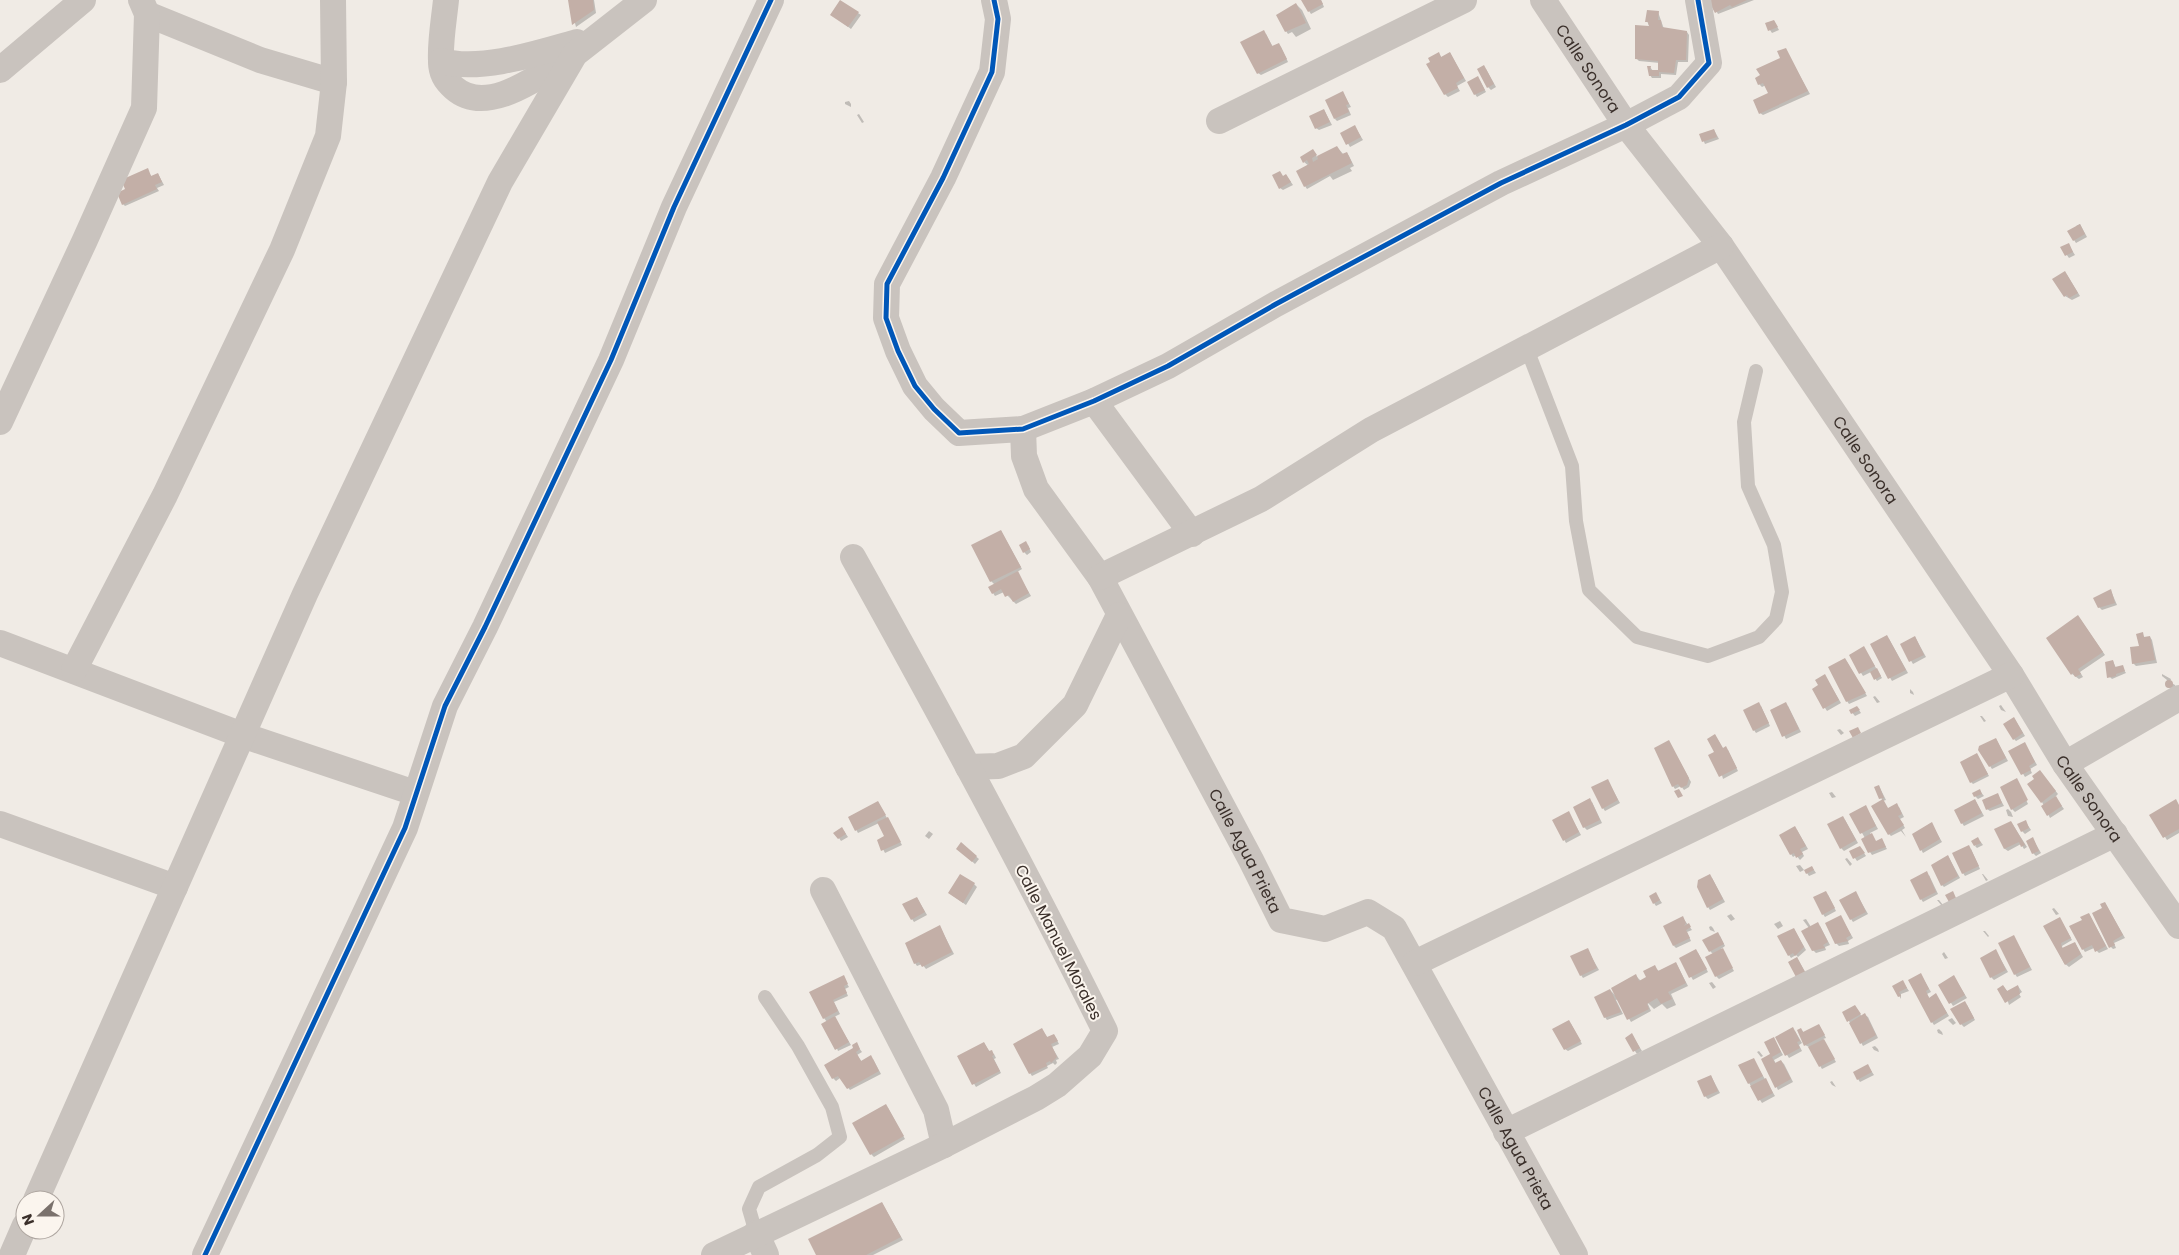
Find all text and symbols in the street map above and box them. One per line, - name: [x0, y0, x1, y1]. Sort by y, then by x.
- street label: Calle Sonora: [1550, 20, 1626, 118]
- street label: Calle Sonora: [1827, 411, 1903, 509]
- street label: Calle Sonora: [2050, 751, 2128, 847]
- street label: Calle Agua Prieta: [1203, 784, 1287, 918]
- street label: Calle Manuel Morales: [1009, 861, 1108, 1024]
- street label: Calle Agua Prieta: [1472, 1082, 1559, 1214]
- north arrow: [15, 1190, 65, 1240]
- text: N: [17, 1211, 39, 1228]

